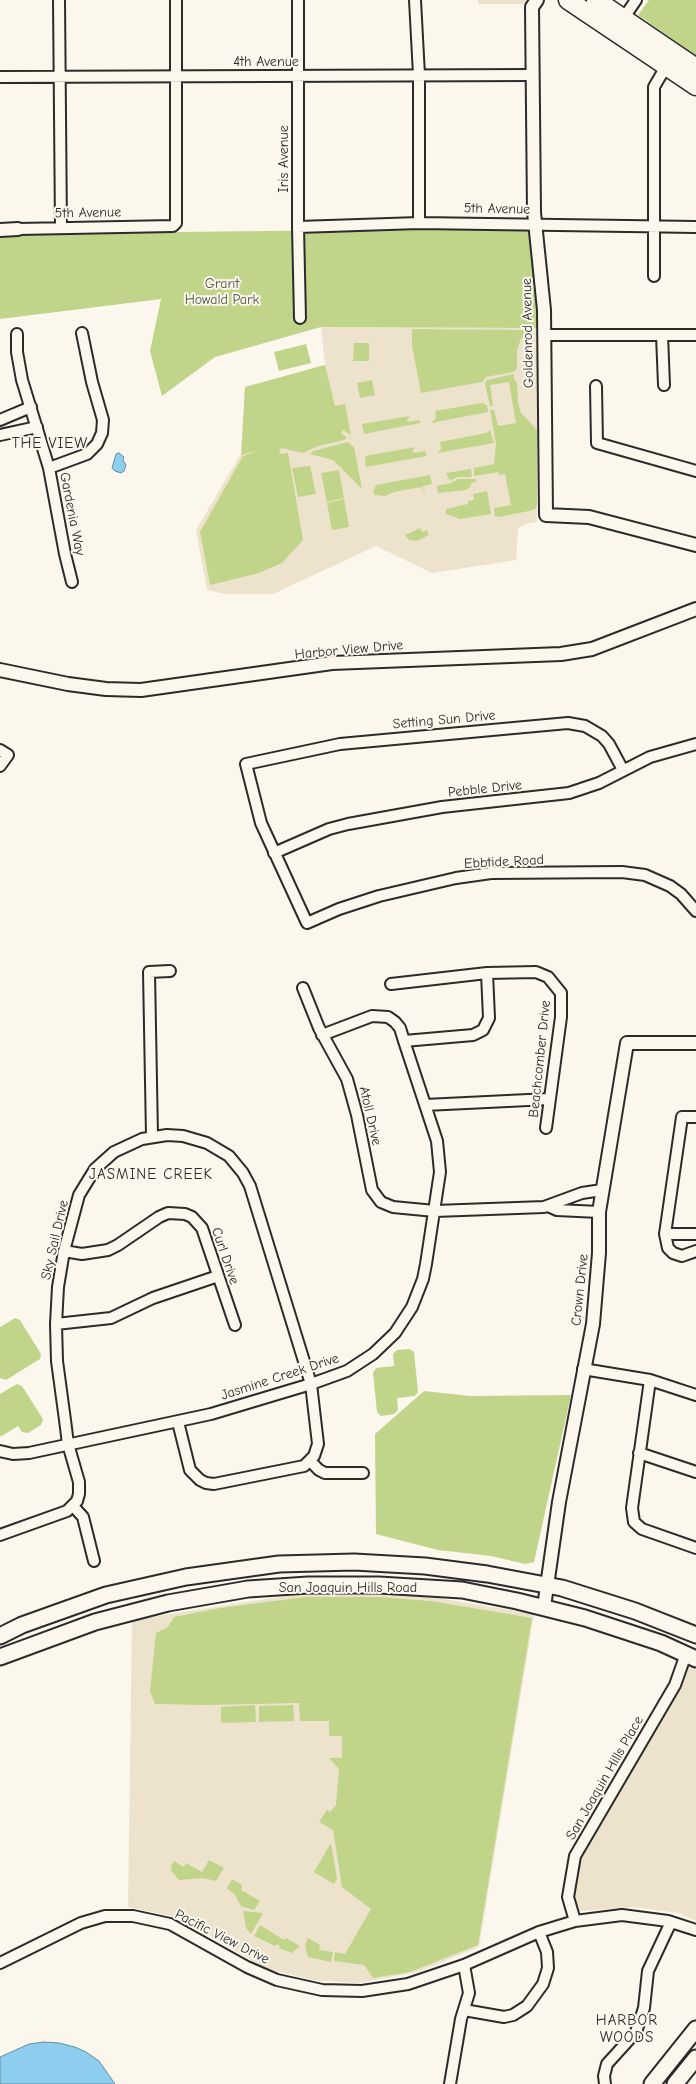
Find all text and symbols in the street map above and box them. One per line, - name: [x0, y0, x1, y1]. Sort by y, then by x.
- street label: 4th Avenue: [233, 54, 299, 70]
- street label: Iris Avenue: [276, 125, 292, 193]
- street label: 5th Avenue: [464, 200, 530, 218]
- street label: 5th Avenue: [55, 204, 121, 222]
- park label: Grant Howald Park: [185, 276, 259, 308]
- street label: Goldenrod Avenue: [519, 278, 537, 388]
- district label: THE VIEW: [11, 435, 89, 453]
- street label: Gardenia Way: [56, 471, 88, 557]
- street label: Harbor View Drive: [294, 637, 404, 663]
- street label: Setting Sun Drive: [392, 707, 496, 733]
- street label: Pebble Drive: [447, 777, 523, 801]
- street label: Ebbtide Road: [464, 852, 544, 872]
- street label: Beachcomber Drive: [525, 1000, 555, 1118]
- street label: Atoll Drive: [355, 1085, 385, 1147]
- district label: JASMINE CREEK: [87, 1166, 215, 1184]
- street label: Sky Sail Drive: [38, 1198, 72, 1282]
- street label: Curl Drive: [207, 1225, 243, 1287]
- street label: Crown Drive: [568, 1253, 592, 1327]
- street label: Jasmine Creek Drive: [219, 1350, 341, 1404]
- street label: San Joaquin Hills Road: [279, 1580, 417, 1596]
- street label: San Joaquin Hills Place: [563, 1713, 647, 1843]
- street label: Pacific View Drive: [172, 1906, 272, 1968]
- district label: HARBOR WOODS: [595, 2012, 659, 2047]

